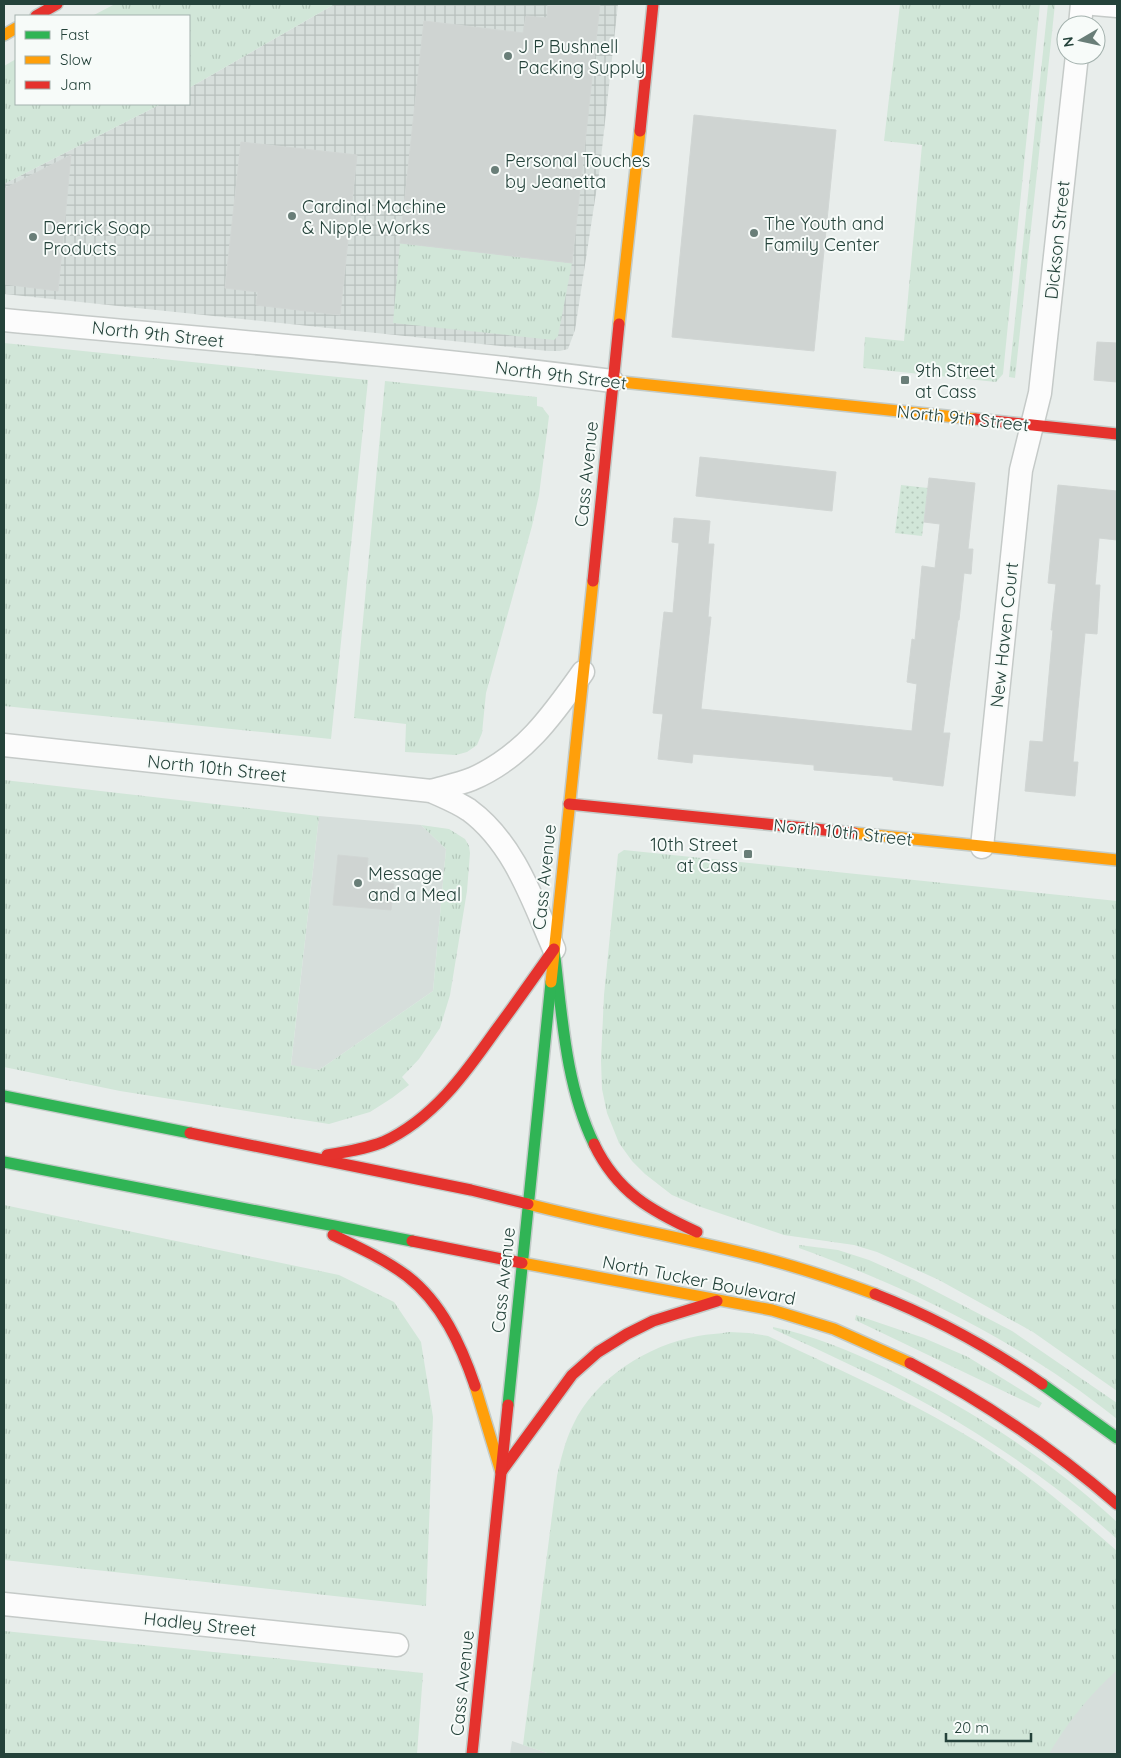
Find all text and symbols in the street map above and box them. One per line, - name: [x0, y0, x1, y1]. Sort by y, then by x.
- legend: [15, 15, 190, 105]
- north arrow: [1056, 15, 1106, 65]
- text: Fast: [60, 25, 89, 44]
- place label: J P Bushnell Packing Supply: [518, 35, 645, 79]
- text: N: [1058, 36, 1078, 49]
- text: Slow: [60, 50, 92, 69]
- marker: J P Bushnell Packing Supply: [502, 50, 514, 62]
- text: Jam: [60, 75, 91, 94]
- place label: Personal Touches by Jeanetta: [505, 149, 650, 193]
- marker: Personal Touches by Jeanetta: [489, 164, 501, 176]
- street label: Dickson Street: [1039, 179, 1075, 301]
- place label: Cardinal Machine & Nipple Works: [302, 195, 446, 239]
- marker: Cardinal Machine & Nipple Works: [286, 210, 298, 222]
- place label: The Youth and Family Center: [764, 212, 884, 256]
- place label: Derrick Soap Products: [43, 216, 151, 260]
- marker: The Youth and Family Center: [748, 227, 760, 239]
- marker: Derrick Soap Products: [27, 231, 39, 243]
- street label: North 9th Street: [91, 316, 225, 352]
- street label: North 9th Street: [494, 356, 628, 394]
- place label: 9th Street at Cass: [915, 359, 995, 403]
- marker: 9th Street at Cass: [899, 374, 911, 386]
- street label: North 9th Street: [896, 400, 1030, 436]
- street label: Cass Avenue: [569, 420, 603, 528]
- street label: New Haven Court: [985, 561, 1023, 709]
- street label: North 10th Street: [146, 749, 288, 787]
- street label: North 10th Street: [772, 813, 914, 851]
- street label: Cass Avenue: [527, 823, 561, 931]
- place label: 10th Street at Cass: [650, 833, 738, 877]
- marker: 10th Street at Cass: [742, 848, 754, 860]
- place label: Message and a Meal: [368, 862, 461, 906]
- marker: Message and a Meal: [352, 877, 364, 889]
- street label: Cass Avenue: [486, 1226, 520, 1334]
- street label: North Tucker Boulevard: [600, 1250, 798, 1310]
- street label: Hadley Street: [143, 1607, 257, 1641]
- street label: Cass Avenue: [445, 1629, 479, 1737]
- scale bar: [946, 1710, 1031, 1742]
- text: 20 m: [954, 1718, 989, 1737]

